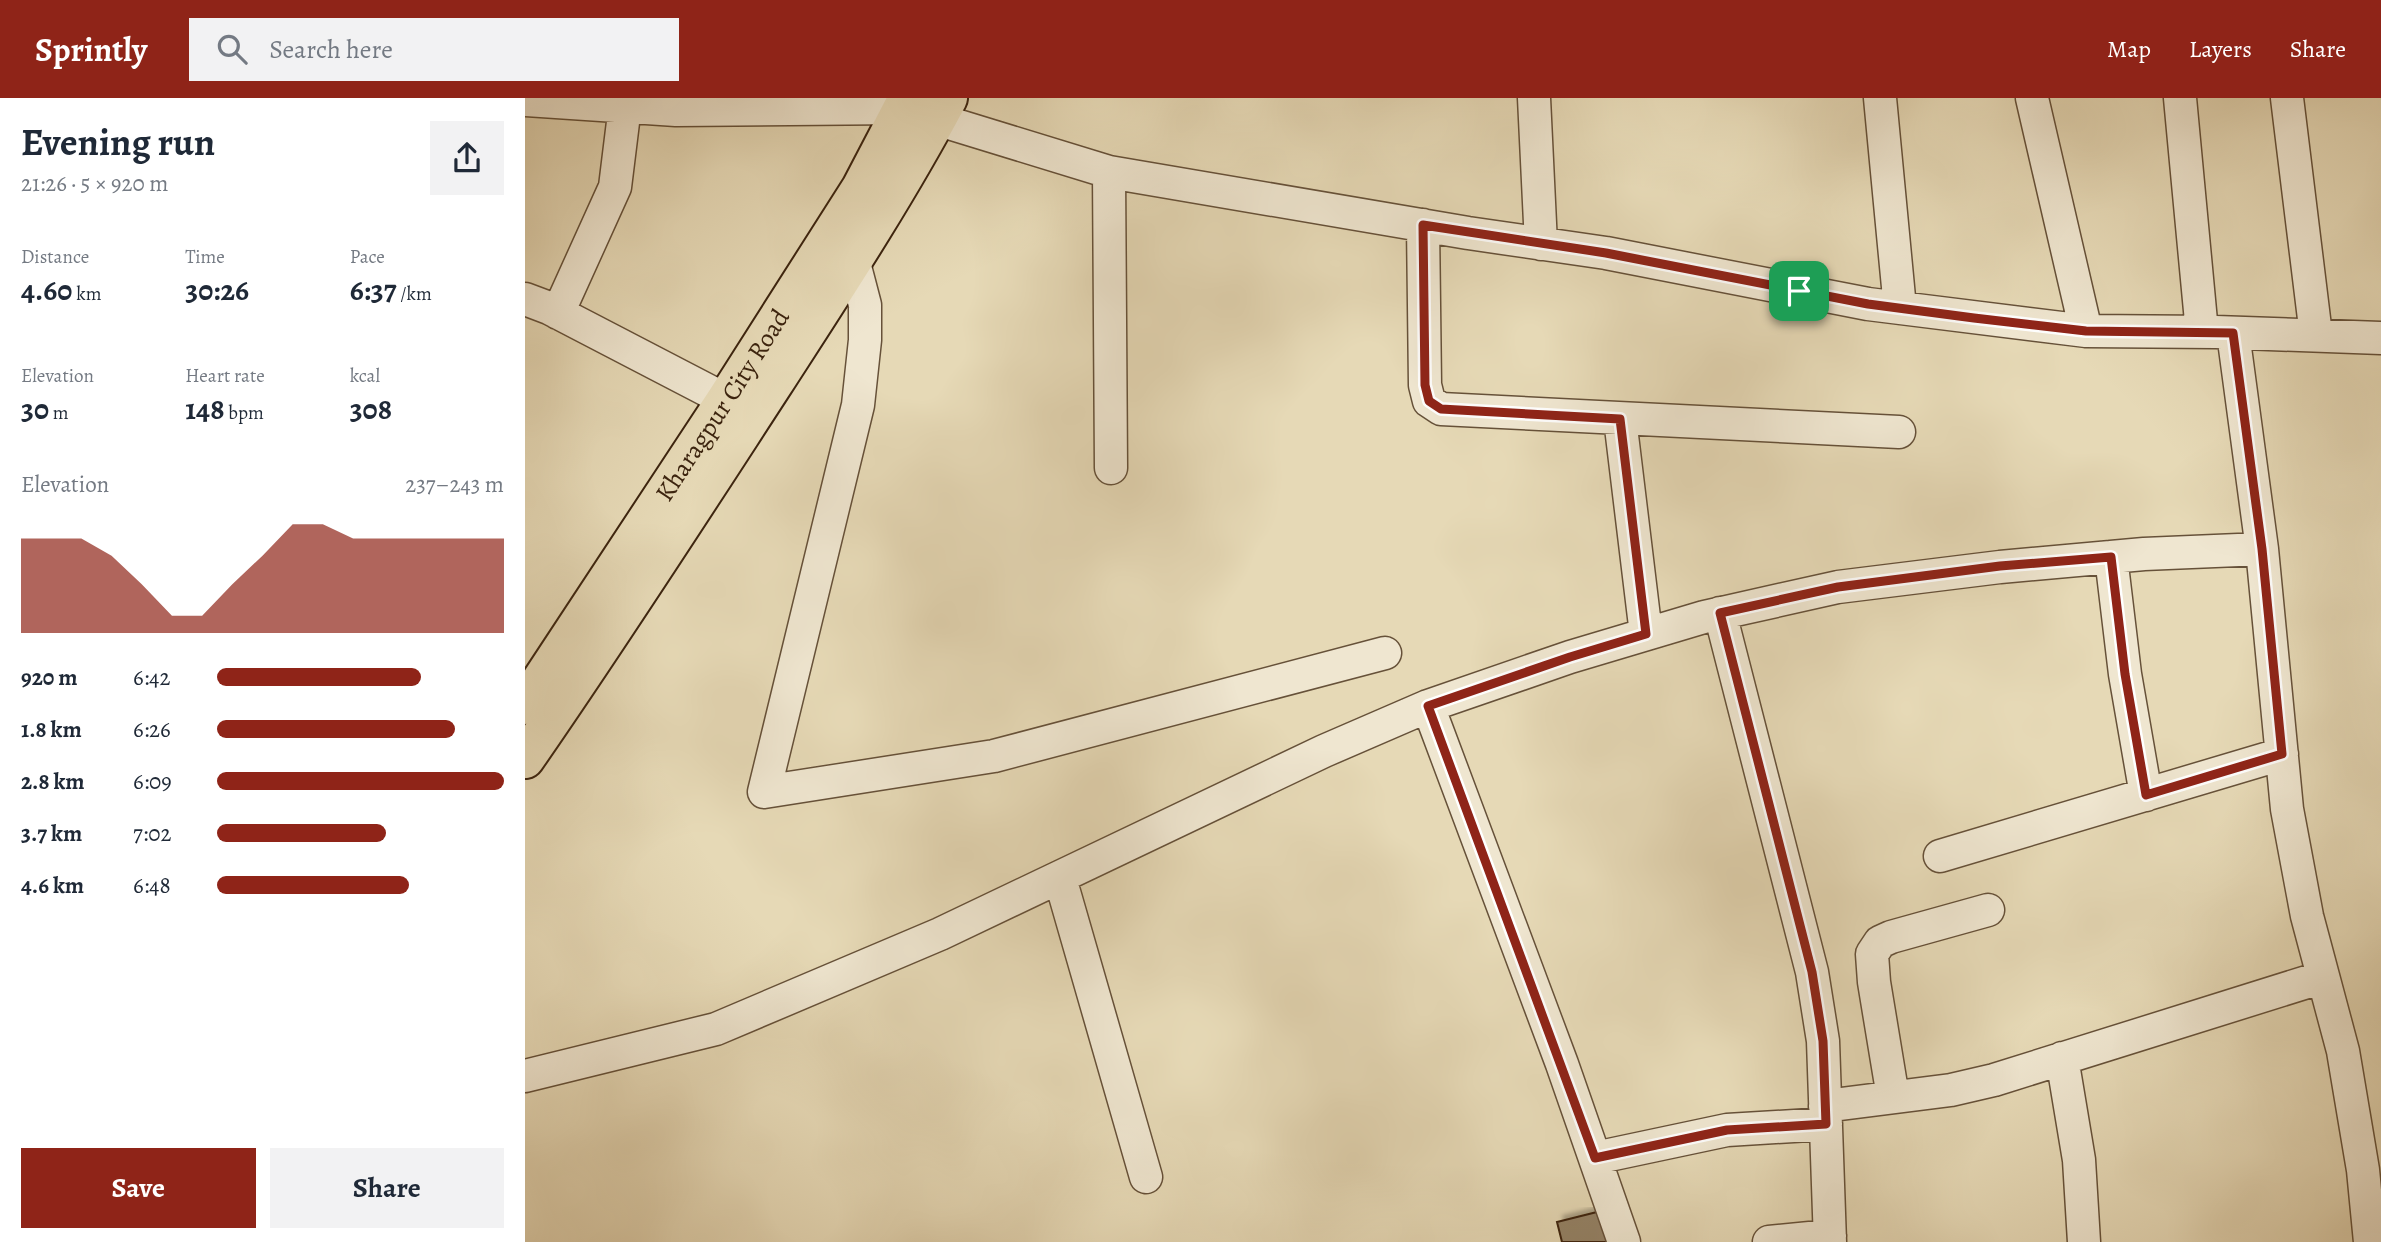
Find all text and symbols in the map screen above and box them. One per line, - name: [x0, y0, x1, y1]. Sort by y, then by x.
- search box: [189, 18, 679, 81]
- text: Sprintly: [35, 27, 147, 72]
- icon: search: [213, 30, 251, 68]
- text: Search here: [269, 32, 393, 67]
- text: Map: [2107, 33, 2151, 65]
- text: Layers: [2189, 33, 2252, 65]
- text: Share: [2290, 33, 2346, 65]
- text: Evening run: [21, 116, 215, 168]
- button: share: [430, 121, 504, 195]
- text: 21:26 · 5 × 920 m: [21, 168, 168, 199]
- text: Distance: [21, 244, 89, 270]
- text: Time: [185, 244, 225, 270]
- text: Pace: [350, 244, 385, 270]
- pin: [1769, 261, 1829, 321]
- text: 4.60: [21, 270, 72, 310]
- text: 30:26: [185, 270, 249, 310]
- text: 6:37: [350, 270, 397, 310]
- icon: arrive: [1780, 272, 1818, 310]
- text: km: [72, 281, 101, 307]
- text: /km: [397, 281, 432, 307]
- street label: Kharagpur City Road: [647, 302, 798, 508]
- text: Elevation: [21, 363, 94, 389]
- text: Heart rate: [185, 363, 265, 389]
- text: kcal: [350, 363, 380, 389]
- text: 30: [21, 389, 49, 429]
- text: 148: [185, 389, 225, 429]
- text: 308: [350, 389, 392, 429]
- text: m: [49, 400, 69, 426]
- text: bpm: [225, 400, 264, 426]
- text: Elevation: [21, 469, 109, 500]
- text: 237–243 m: [405, 469, 504, 500]
- text: 920 m: [21, 662, 78, 693]
- text: 6:42: [133, 662, 170, 693]
- text: 1.8 km: [21, 714, 82, 745]
- text: 6:26: [133, 714, 171, 745]
- text: 2.8 km: [21, 766, 85, 797]
- text: 6:09: [133, 766, 172, 797]
- text: 3.7 km: [21, 818, 82, 849]
- text: 7:02: [133, 818, 171, 849]
- text: 4.6 km: [21, 870, 84, 901]
- text: 6:48: [133, 870, 171, 901]
- button: Save: [21, 1148, 256, 1228]
- button: Share: [270, 1148, 504, 1228]

